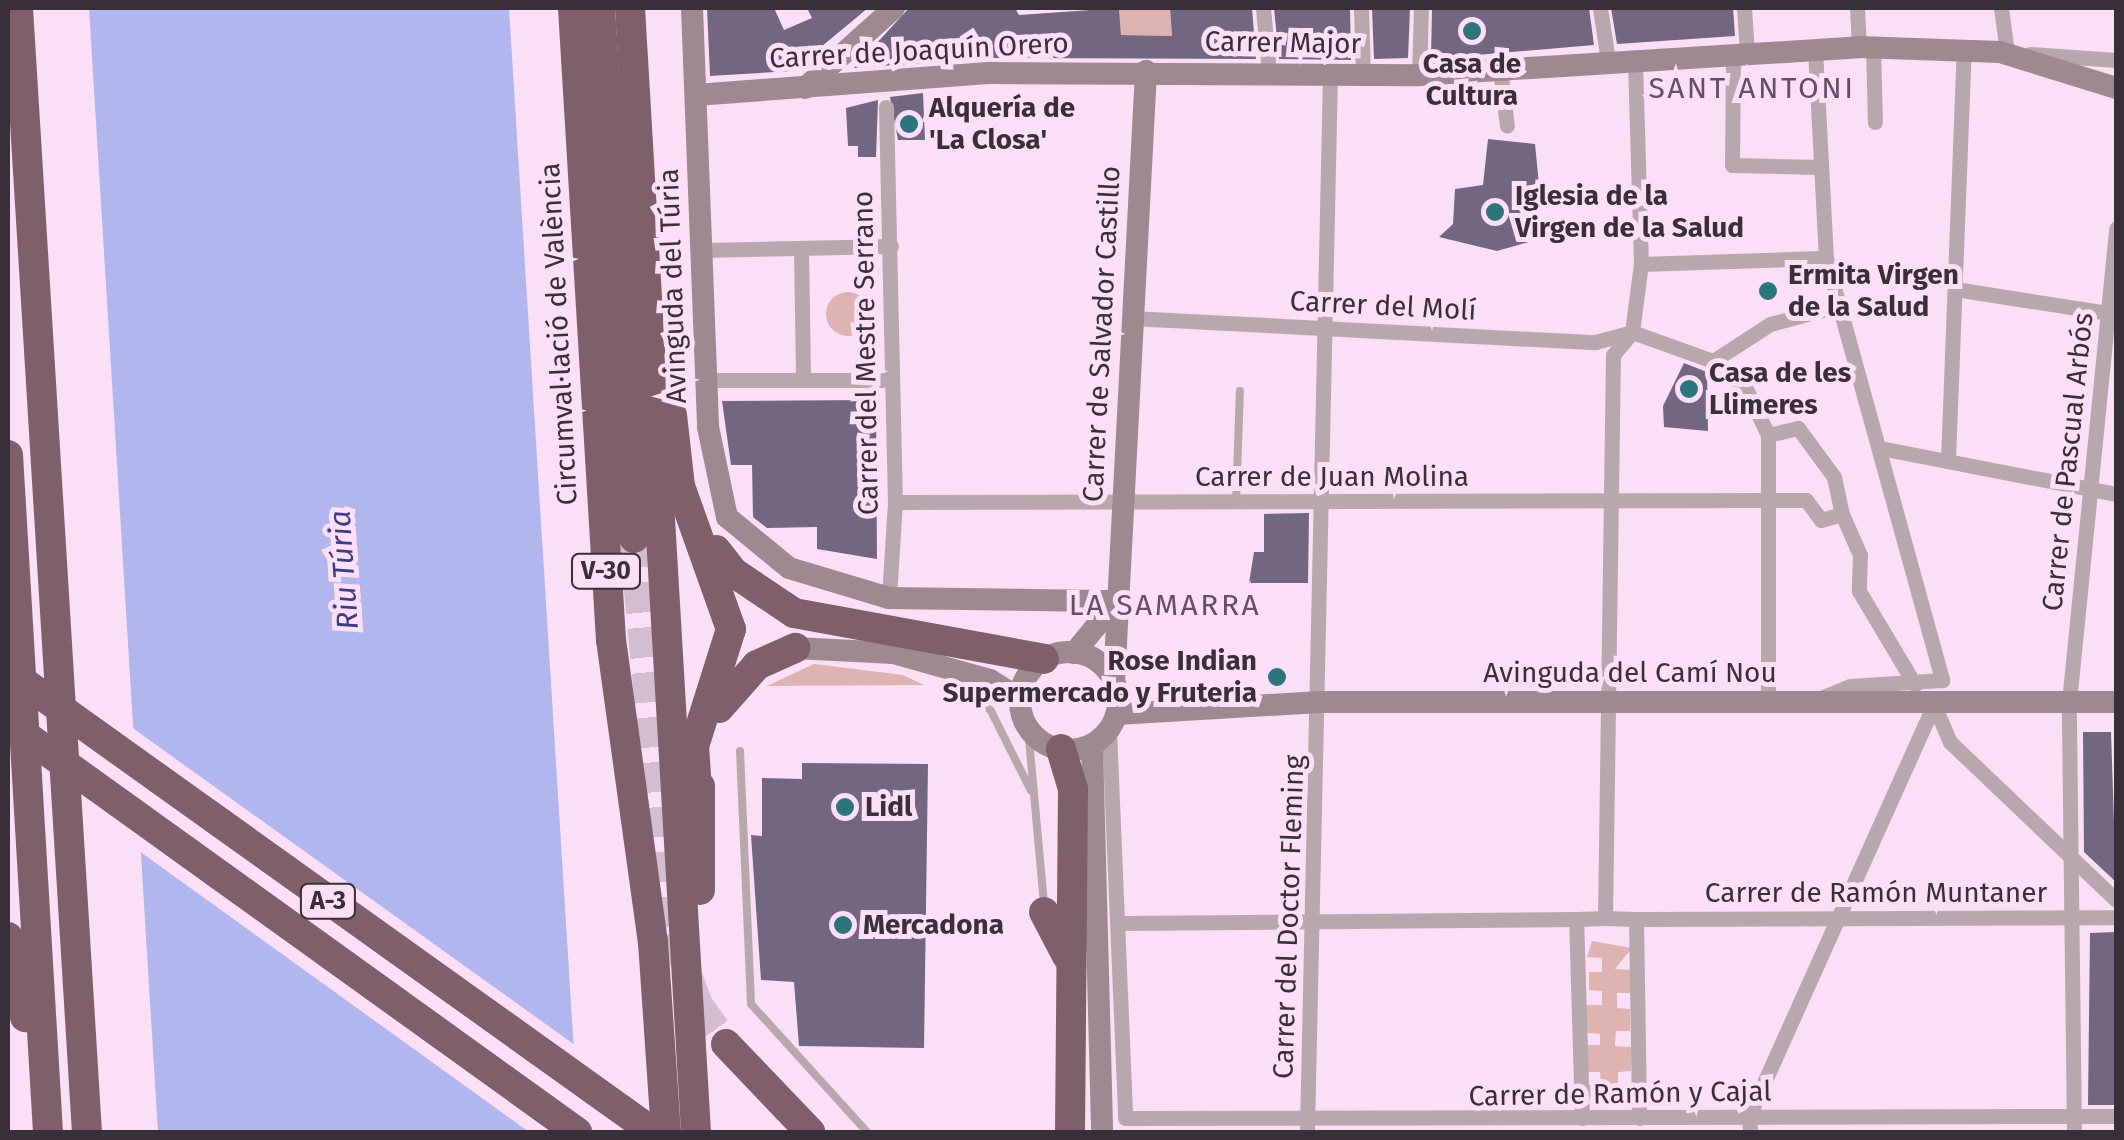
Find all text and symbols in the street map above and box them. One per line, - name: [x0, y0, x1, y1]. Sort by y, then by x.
- marker: Casa de Cultura: [1461, 20, 1483, 42]
- street label: Carrer Major: [1204, 25, 1362, 61]
- street label: Carrer de Joaquín Orero: [768, 26, 1070, 76]
- place label: Casa de Cultura: [1423, 47, 1521, 113]
- district label: SANT ANTONI: [1648, 70, 1856, 106]
- place label: Alquería de 'La Closa': [929, 91, 1075, 157]
- marker: Alquería de 'La Closa': [898, 113, 920, 135]
- street label: Circumval·lació de València: [533, 162, 585, 506]
- street label: Carrer de Salvador Castillo: [1076, 165, 1128, 503]
- street label: Avinguda del Túria: [652, 168, 694, 404]
- place label: Iglesia de la Virgen de la Salud: [1515, 179, 1744, 245]
- street label: Carrer del Mestre Serrano: [846, 190, 886, 516]
- marker: Iglesia de la Virgen de la Salud: [1484, 201, 1506, 223]
- place label: Ermita Virgen de la Salud: [1788, 258, 1959, 324]
- marker: Ermita Virgen de la Salud: [1757, 280, 1779, 302]
- street label: Carrer del Molí: [1289, 284, 1477, 328]
- street label: Carrer de Pascual Arbós: [2036, 311, 2100, 613]
- place label: Casa de les Llimeres: [1709, 356, 1851, 422]
- marker: Casa de les Llimeres: [1678, 378, 1700, 400]
- street label: Carrer de Juan Molina: [1195, 460, 1469, 494]
- water label: Riu Túria: [322, 509, 366, 631]
- road number: V-30: [571, 551, 641, 591]
- district label: LA SAMARRA: [1069, 587, 1261, 623]
- place label: Rose Indian Supermercado y Fruteria: [943, 644, 1257, 710]
- street label: Avinguda del Camí Nou: [1483, 656, 1777, 690]
- marker: Rose Indian Supermercado y Fruteria: [1266, 666, 1288, 688]
- street label: Carrer del Doctor Fleming: [1267, 754, 1311, 1080]
- place label: Lidl: [865, 790, 912, 824]
- marker: Lidl: [834, 796, 856, 818]
- street label: Carrer de Ramón Muntaner: [1705, 876, 2047, 910]
- road number: A-3: [298, 881, 358, 921]
- place label: Mercadona: [863, 908, 1004, 942]
- marker: Mercadona: [832, 914, 854, 936]
- street label: Carrer de Ramón y Cajal: [1468, 1075, 1772, 1113]

